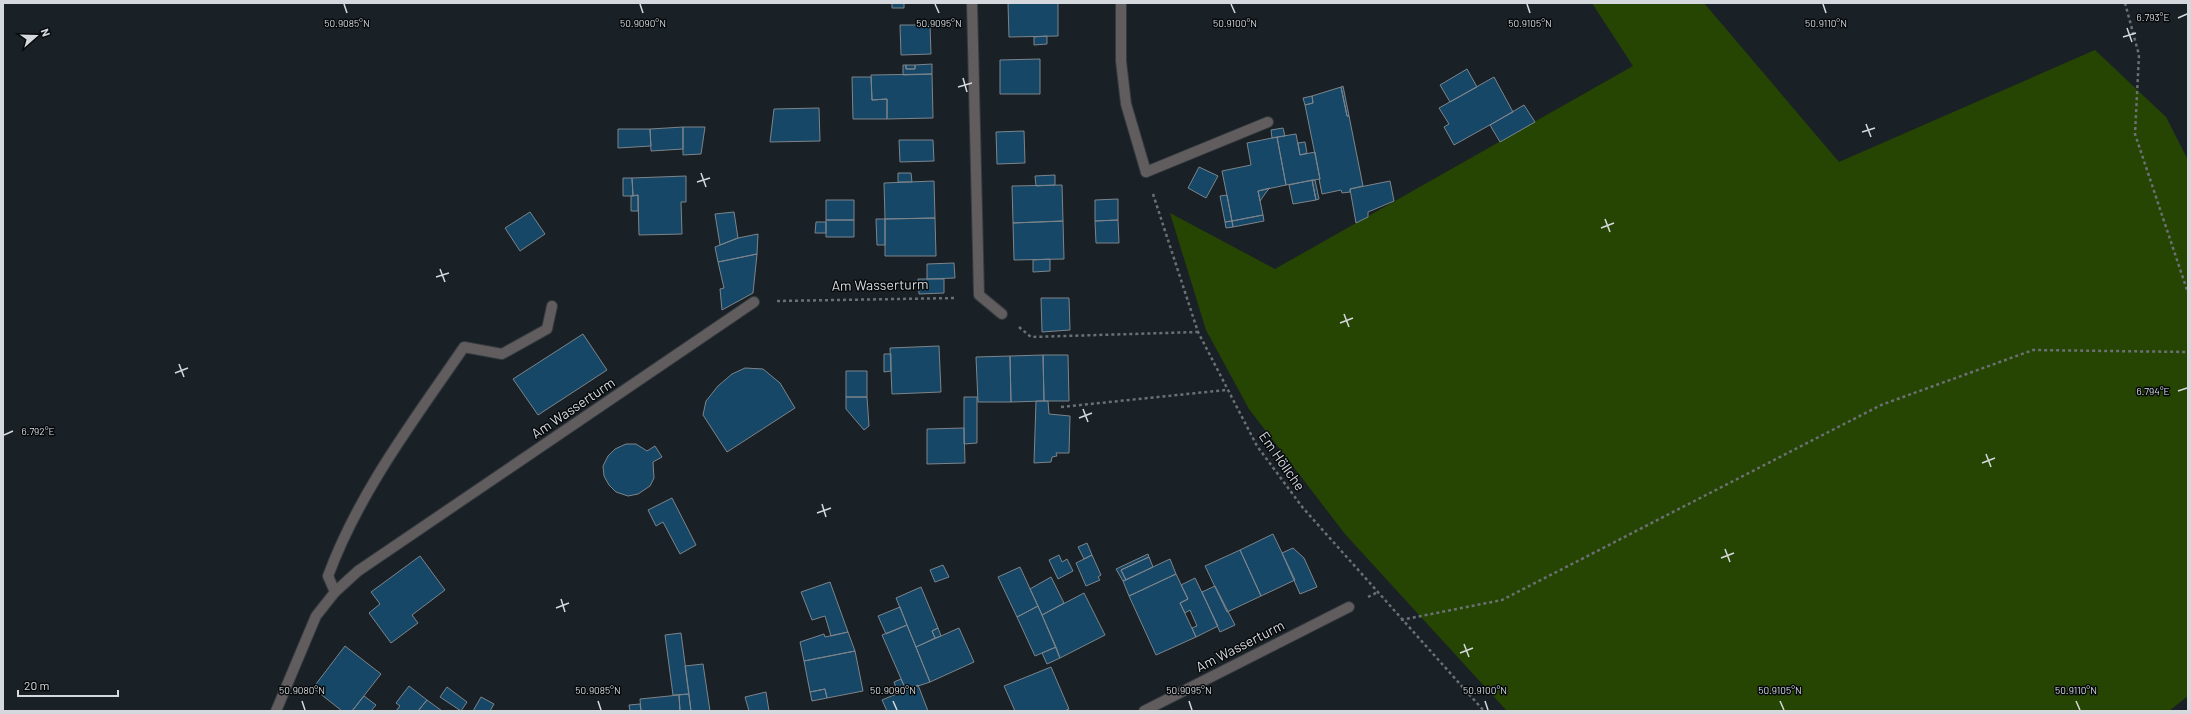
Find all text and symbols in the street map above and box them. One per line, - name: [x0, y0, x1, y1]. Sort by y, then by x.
- text: 6.793°E: [2137, 11, 2169, 23]
- north arrow: [16, 16, 56, 56]
- text: 50.9085°N: [324, 17, 370, 29]
- text: 50.9090°N: [620, 17, 666, 29]
- text: 50.9095°N: [916, 17, 962, 29]
- text: 50.9100°N: [1213, 17, 1257, 29]
- text: 50.9105°N: [1508, 17, 1552, 29]
- text: 50.9110°N: [1805, 17, 1847, 29]
- text: N: [39, 27, 53, 38]
- street label: Am Wasserturm: [831, 275, 929, 294]
- street label: Am Wasserturm: [528, 373, 618, 442]
- text: 6.794°E: [2136, 385, 2170, 397]
- text: 6.792°E: [21, 425, 55, 437]
- street label: Em Höllche: [1256, 428, 1309, 493]
- street label: Am Wasserturm: [1193, 616, 1287, 675]
- scale bar: [18, 672, 118, 698]
- text: 20 m: [24, 678, 50, 692]
- text: 50.9080°N: [279, 684, 325, 696]
- text: 50.9085°N: [575, 684, 621, 696]
- text: 50.9090°N: [870, 684, 916, 696]
- text: 50.9095°N: [1166, 684, 1212, 696]
- text: 50.9100°N: [1463, 684, 1507, 696]
- text: 50.9105°N: [1758, 684, 1802, 696]
- text: 50.9110°N: [2055, 684, 2097, 696]

